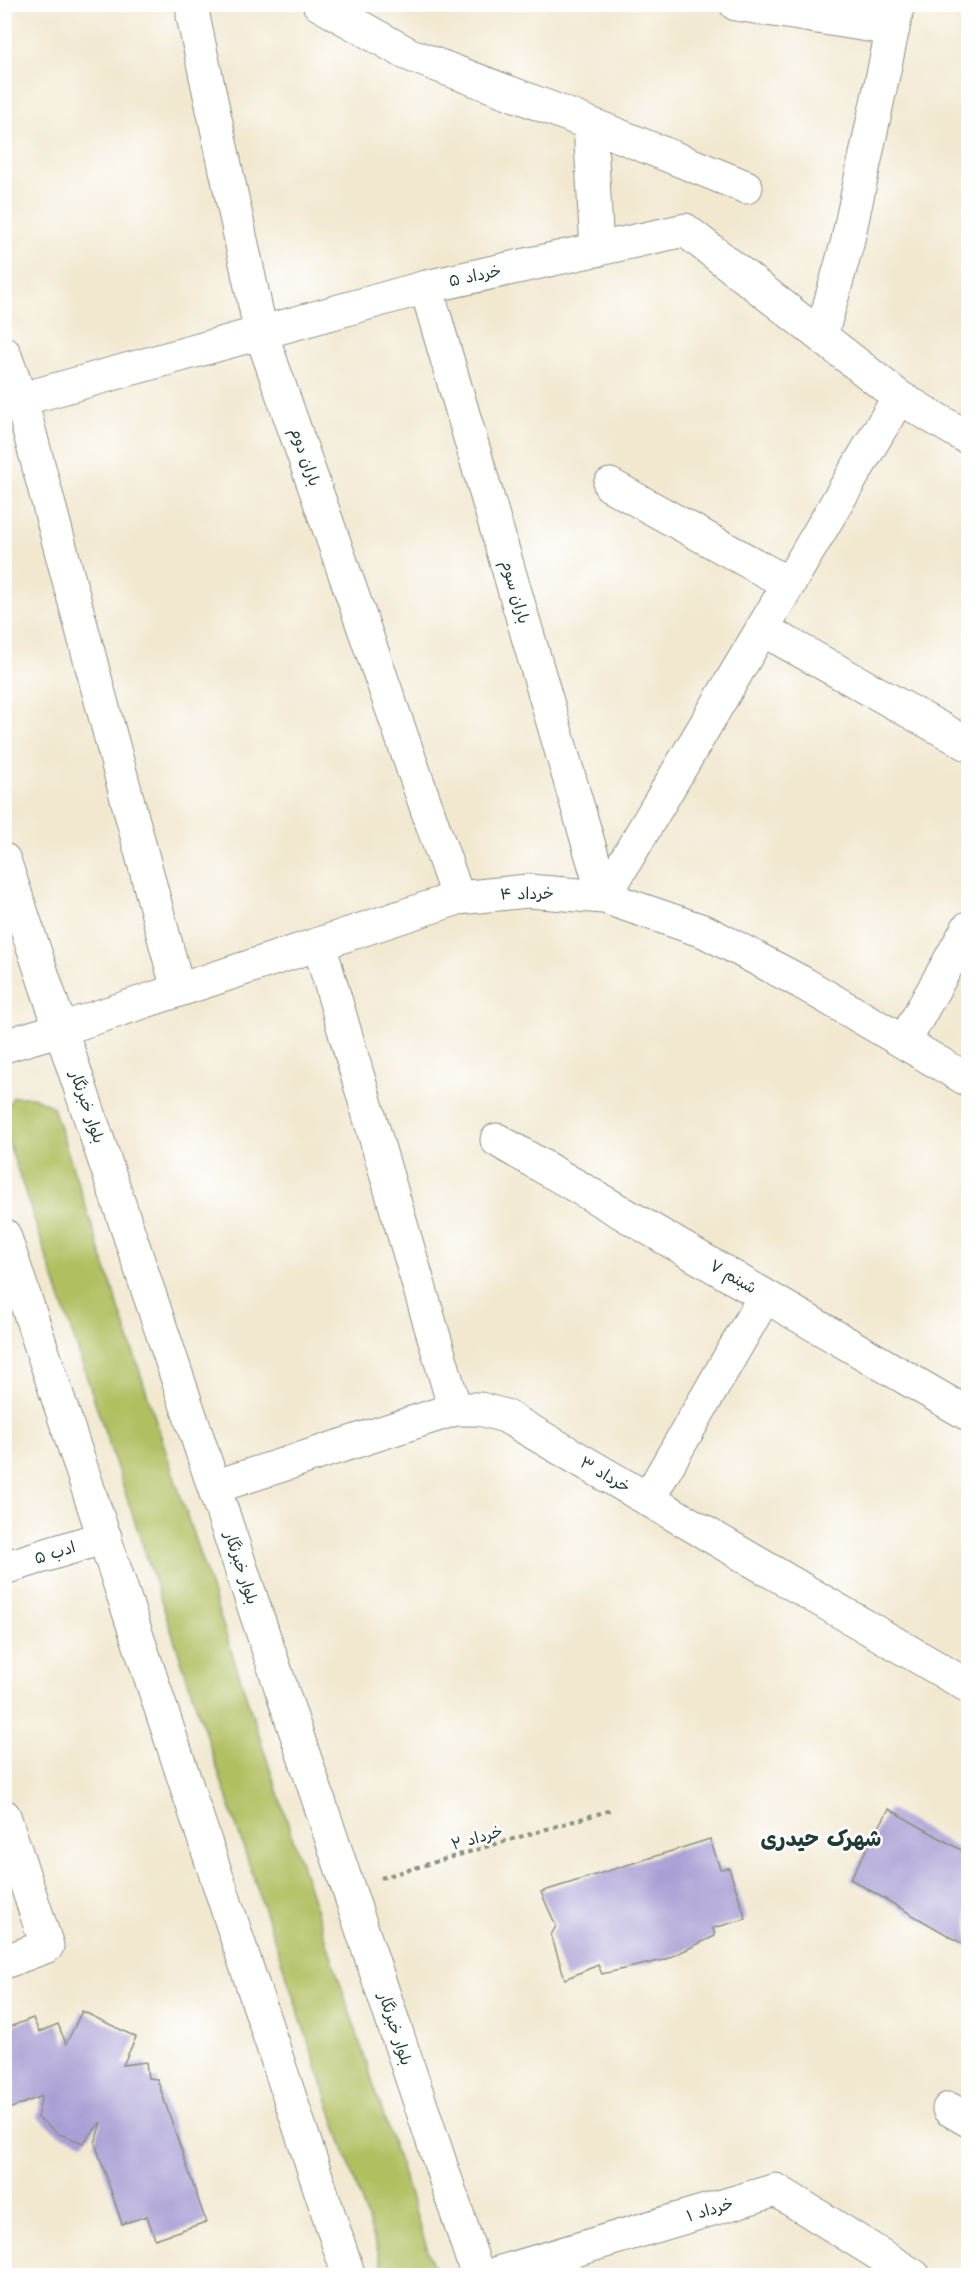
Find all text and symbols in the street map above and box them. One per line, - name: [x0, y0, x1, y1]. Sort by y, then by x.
- street label: خرداد ۵: [447, 262, 503, 290]
- street label: باران دوم: [284, 425, 323, 490]
- street label: باران سوم: [494, 558, 533, 627]
- street label: خرداد ۴: [500, 885, 554, 903]
- street label: بلوار خبرنگار: [65, 1067, 109, 1146]
- street label: شبنم ۷: [705, 1256, 760, 1300]
- street label: خرداد ۳: [577, 1453, 633, 1497]
- street label: بلوار خبرنگار: [220, 1528, 262, 1607]
- street label: ادب ۵: [32, 1538, 78, 1568]
- street label: خرداد ۲: [449, 1822, 505, 1854]
- district label: شهرک حیدری: [761, 1826, 881, 1852]
- street label: بلوار خبرنگار: [374, 1989, 416, 2068]
- street label: خرداد ۱: [684, 2194, 736, 2226]

